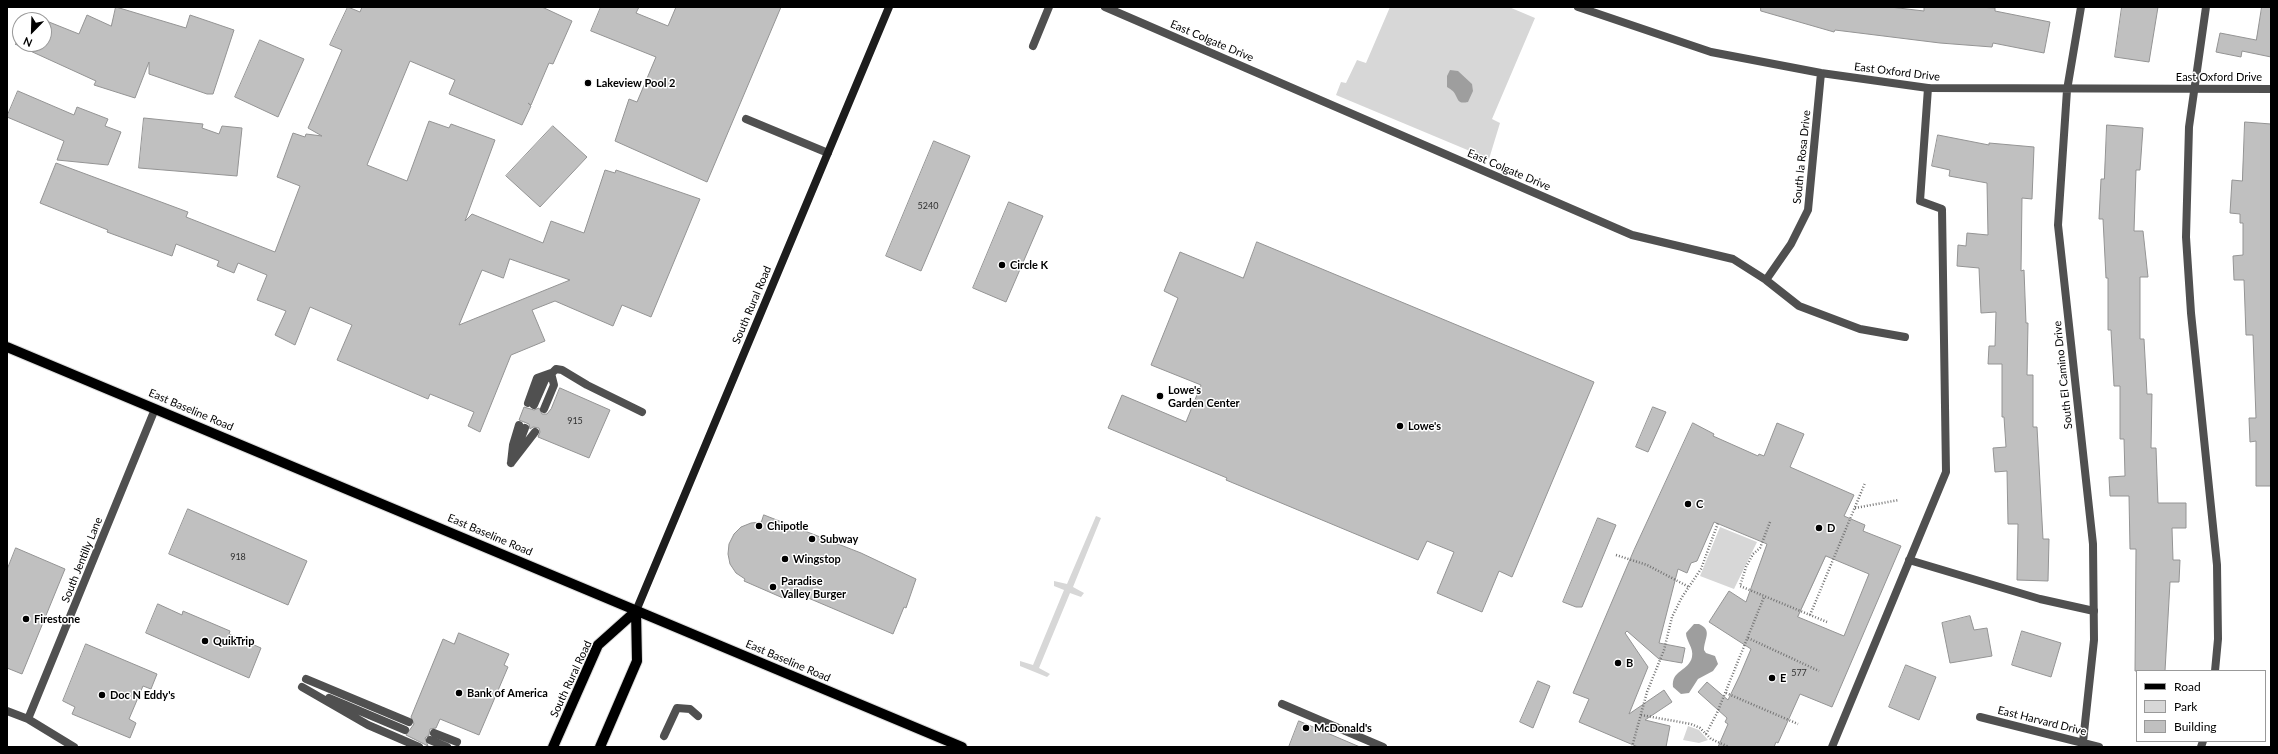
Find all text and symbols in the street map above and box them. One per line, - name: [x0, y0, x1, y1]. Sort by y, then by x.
- north arrow: [12, 12, 52, 52]
- street label: East Colgate Drive: [1168, 17, 1256, 65]
- text: N: [21, 35, 34, 50]
- street label: East Oxford Drive: [1853, 60, 1941, 84]
- street label: East Oxford Drive: [2176, 70, 2262, 84]
- place label: Lakeview Pool 2: [596, 76, 675, 90]
- marker: Lakeview Pool 2: [583, 78, 593, 88]
- street label: South la Rosa Drive: [1791, 110, 1813, 204]
- street label: East Colgate Drive: [1465, 146, 1553, 194]
- house number: 5240: [918, 201, 938, 211]
- place label: Circle K: [1010, 258, 1048, 272]
- marker: Circle K: [997, 260, 1007, 270]
- street label: South Rural Road: [730, 264, 774, 346]
- street label: South El Camino Drive: [2051, 320, 2075, 430]
- place label: Lowe's Garden Center: [1168, 383, 1240, 409]
- street label: East Baseline Road: [147, 386, 235, 434]
- marker: Lowe's Garden Center: [1155, 391, 1165, 401]
- house number: 915: [567, 416, 583, 426]
- place label: Lowe's: [1408, 419, 1441, 433]
- marker: Lowe's: [1395, 421, 1405, 431]
- place label: C: [1696, 497, 1703, 511]
- marker: C: [1683, 499, 1693, 509]
- street label: East Baseline Road: [446, 511, 534, 559]
- street label: South Jentilly Lane: [59, 515, 105, 605]
- place label: Chipotle: [767, 519, 808, 533]
- marker: Chipotle: [754, 521, 764, 531]
- place label: D: [1827, 521, 1835, 535]
- marker: D: [1814, 523, 1824, 533]
- place label: Subway: [820, 532, 858, 546]
- marker: Subway: [807, 534, 817, 544]
- house number: 918: [230, 552, 246, 562]
- place label: Wingstop: [793, 552, 841, 566]
- marker: Wingstop: [780, 554, 790, 564]
- place label: Paradise Valley Burger: [781, 574, 846, 600]
- marker: Paradise Valley Burger: [768, 582, 778, 592]
- place label: Firestone: [34, 612, 80, 626]
- marker: Firestone: [21, 614, 31, 624]
- place label: QuikTrip: [213, 634, 254, 648]
- marker: QuikTrip: [200, 636, 210, 646]
- street label: East Baseline Road: [744, 637, 832, 685]
- street label: South Rural Road: [547, 639, 595, 719]
- place label: B: [1626, 656, 1633, 670]
- marker: B: [1613, 658, 1623, 668]
- house number: 577: [1791, 668, 1807, 678]
- legend: [2136, 670, 2266, 742]
- place label: E: [1780, 671, 1786, 685]
- marker: E: [1767, 673, 1777, 683]
- text: Road: [2174, 679, 2201, 694]
- place label: Bank of America: [467, 686, 548, 700]
- place label: Doc N Eddy's: [110, 688, 175, 702]
- marker: Bank of America: [454, 688, 464, 698]
- marker: Doc N Eddy's: [97, 690, 107, 700]
- text: Park: [2174, 699, 2197, 714]
- street label: East Harvard Drive: [1996, 704, 2088, 738]
- text: Building: [2174, 719, 2217, 734]
- place label: McDonald's: [1314, 721, 1372, 735]
- marker: McDonald's: [1301, 723, 1311, 733]

